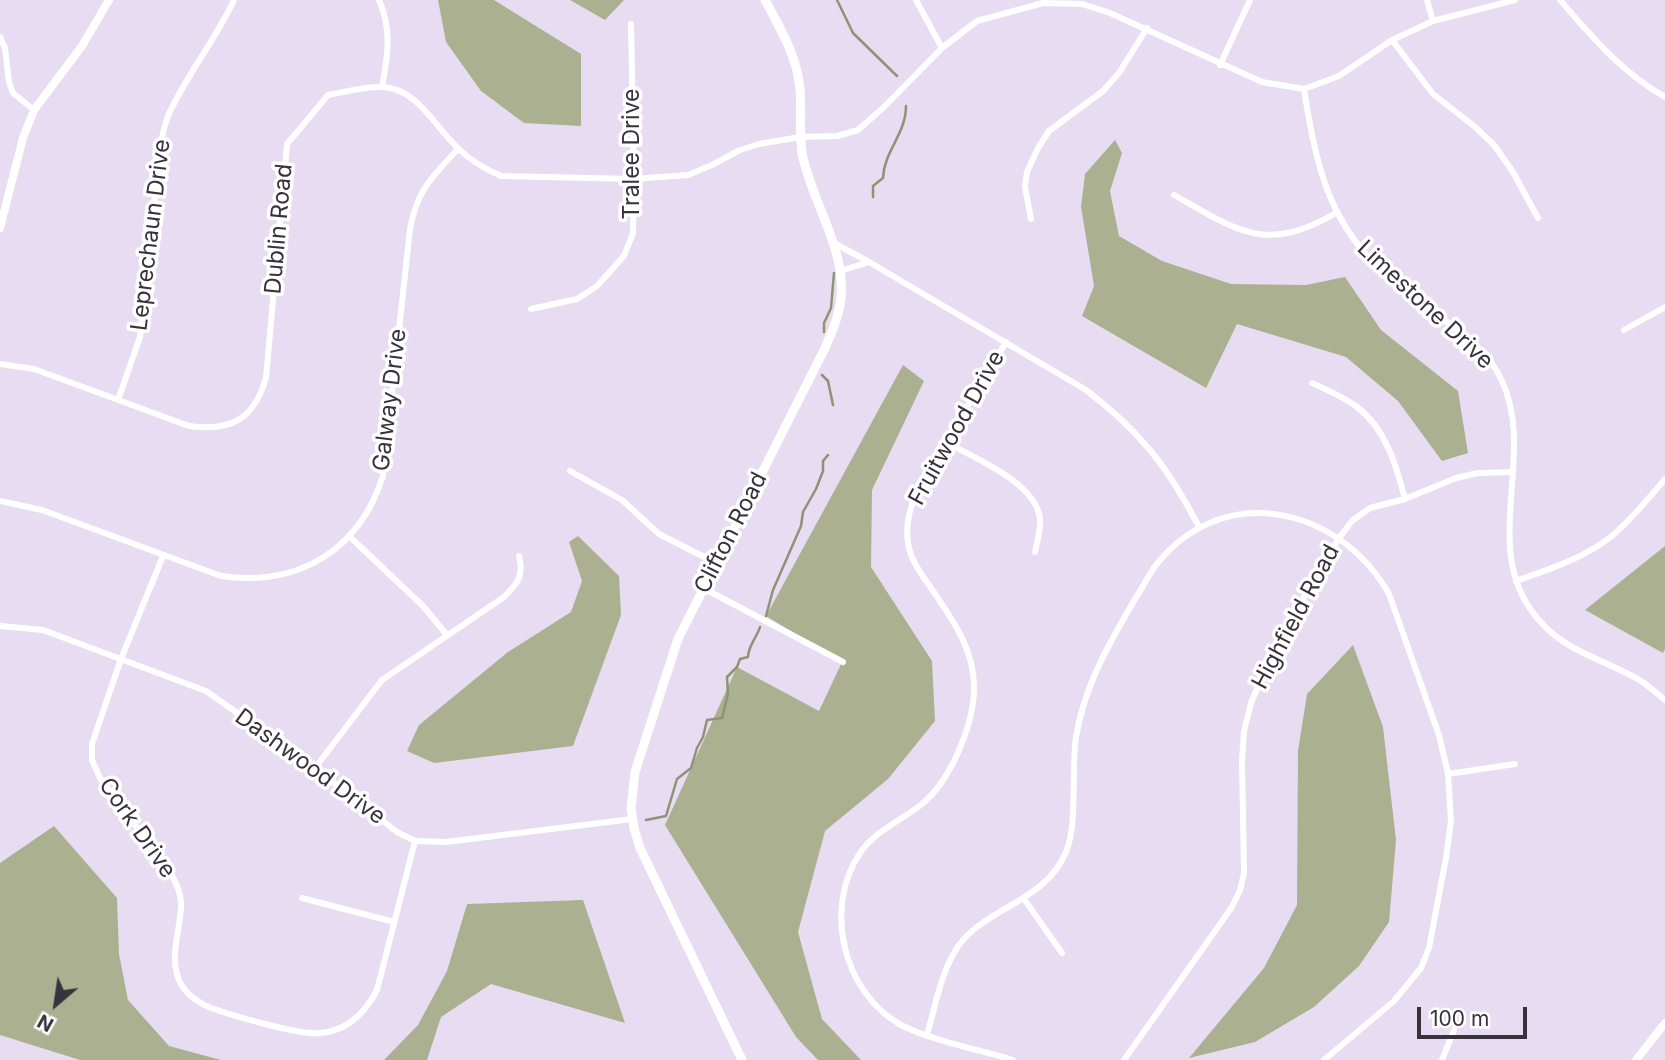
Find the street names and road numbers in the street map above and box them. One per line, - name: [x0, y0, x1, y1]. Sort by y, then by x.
- street label: Tralee Drive: [618, 88, 646, 220]
- street label: Leprechaun Drive: [126, 138, 176, 332]
- street label: Dublin Road: [260, 163, 298, 295]
- street label: Limestone Drive: [1351, 235, 1499, 375]
- street label: Galway Drive: [368, 327, 412, 473]
- street label: Fruitwood Drive: [903, 346, 1011, 510]
- street label: Clifton Road: [689, 468, 773, 598]
- street label: Highfield Road: [1246, 540, 1346, 694]
- street label: Dashwood Drive: [230, 703, 390, 831]
- street label: Cork Drive: [92, 773, 182, 883]

